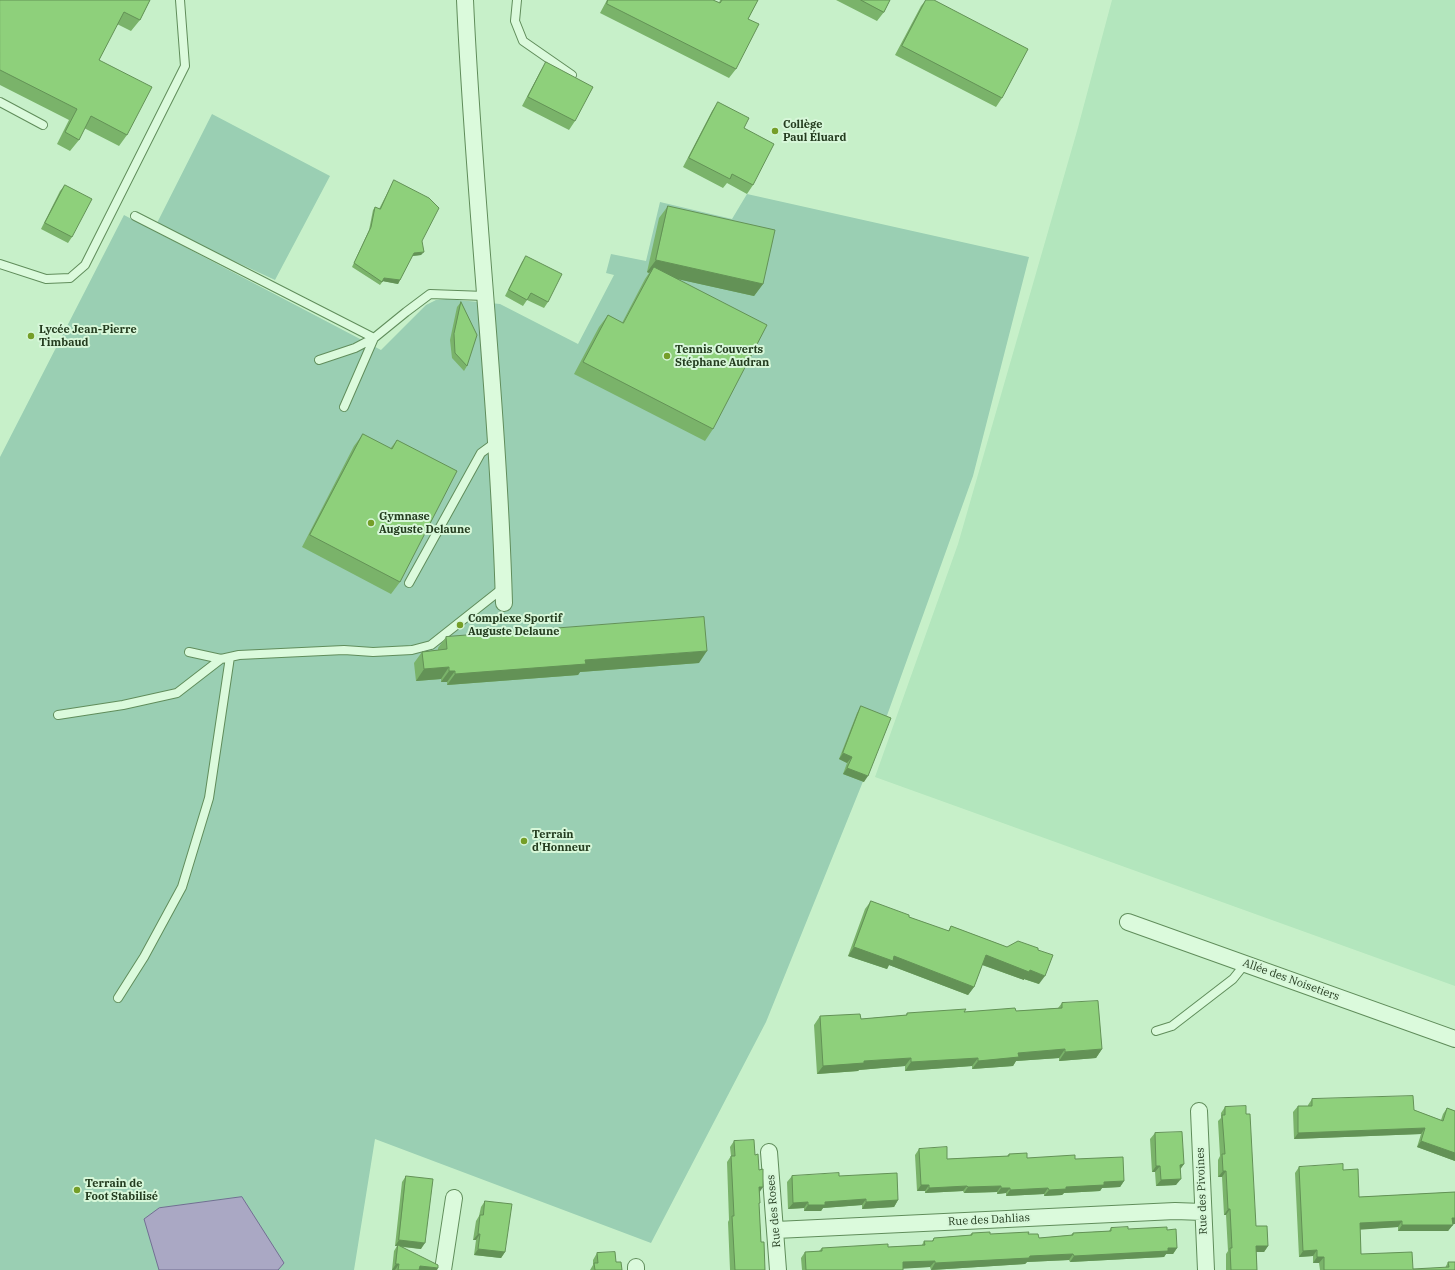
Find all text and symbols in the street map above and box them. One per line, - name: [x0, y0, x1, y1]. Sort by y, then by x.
- place label: Collège Paul Éluard: [783, 118, 846, 144]
- marker: Collège Paul Éluard: [770, 126, 780, 136]
- place label: Lycée Jean-Pierre Timbaud: [39, 323, 137, 349]
- marker: Lycée Jean-Pierre Timbaud: [26, 331, 36, 341]
- place label: Tennis Couverts Stéphane Audran: [675, 343, 769, 369]
- marker: Tennis Couverts Stéphane Audran: [662, 351, 672, 361]
- place label: Gymnase Auguste Delaune: [379, 510, 470, 536]
- marker: Gymnase Auguste Delaune: [366, 518, 376, 528]
- place label: Complexe Sportif Auguste Delaune: [468, 612, 562, 638]
- marker: Complexe Sportif Auguste Delaune: [455, 620, 465, 630]
- place label: Terrain d'Honneur: [532, 828, 591, 854]
- marker: Terrain d'Honneur: [519, 836, 529, 846]
- street label: Allée des Noisetiers: [1241, 956, 1341, 1004]
- street label: Rue des Pivoines: [1194, 1147, 1210, 1235]
- street label: Rue des Roses: [764, 1174, 784, 1248]
- place label: Terrain de Foot Stabilisé: [85, 1177, 158, 1203]
- marker: Terrain de Foot Stabilisé: [72, 1185, 82, 1195]
- street label: Rue des Dahlias: [948, 1211, 1030, 1229]

